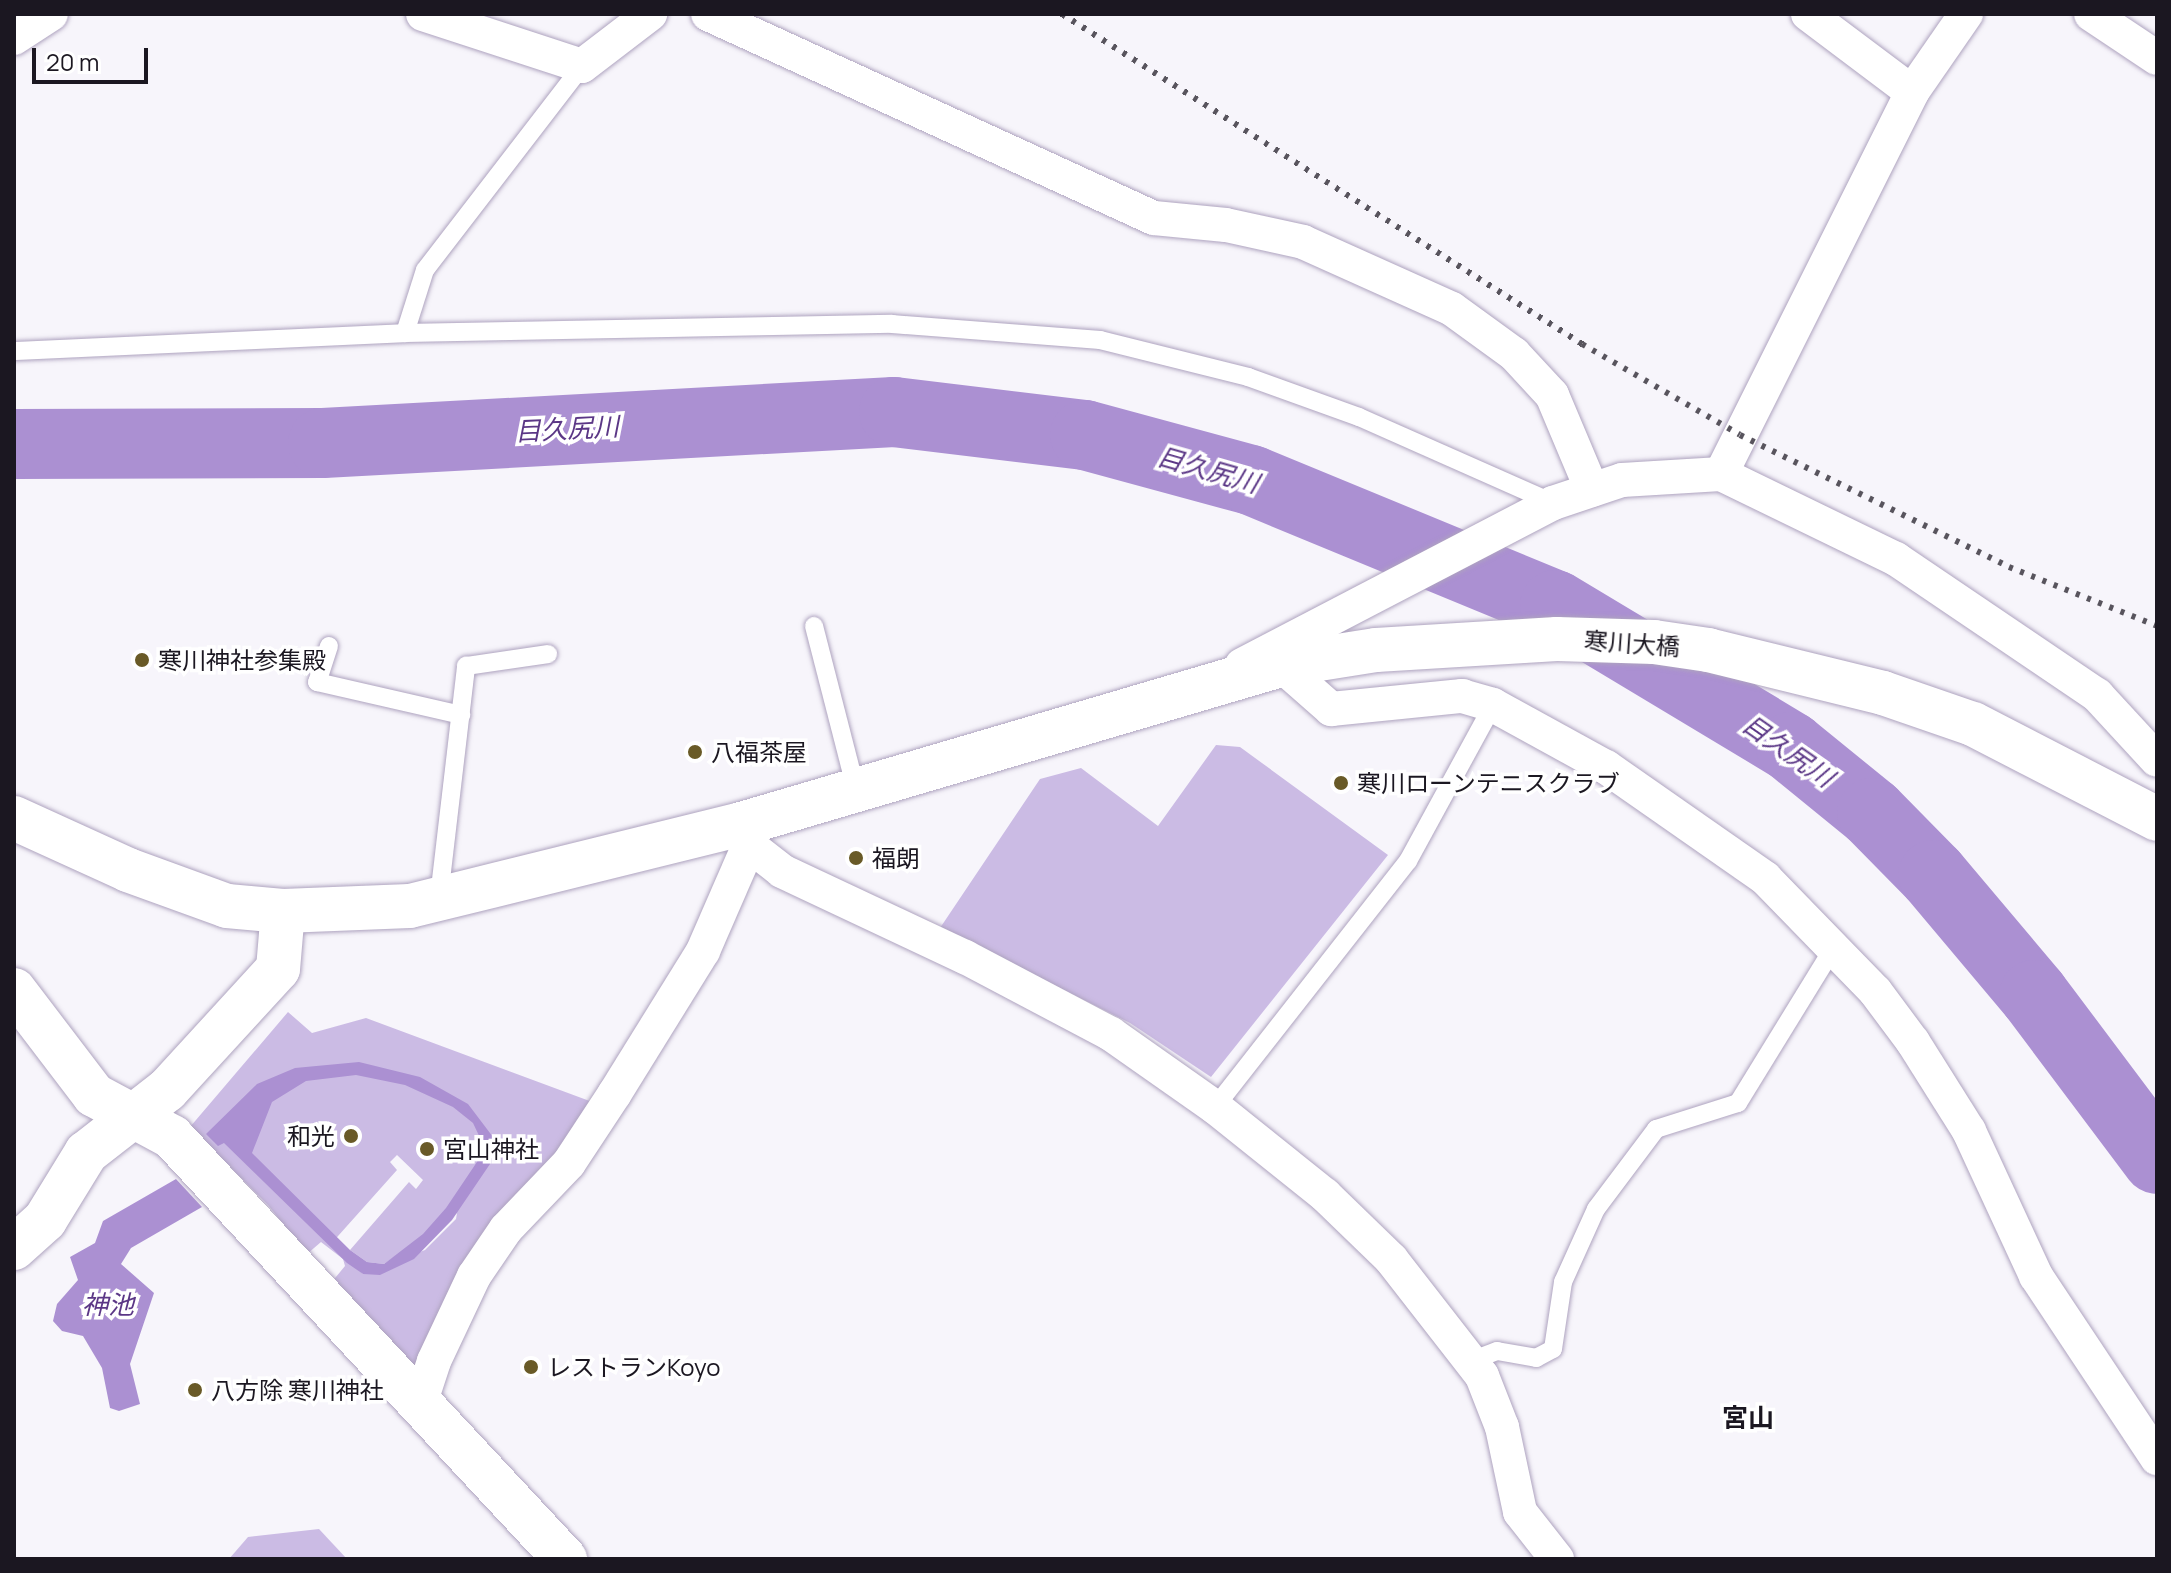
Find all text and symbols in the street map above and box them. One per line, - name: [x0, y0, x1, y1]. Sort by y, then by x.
- scale bar: [36, 32, 152, 82]
- text: 20 m: [46, 45, 99, 78]
- water label: 目久尻川: [514, 411, 620, 447]
- water label: 目久尻川: [1154, 441, 1262, 499]
- street label: 寒川大橋: [1583, 625, 1681, 661]
- place label: 寒川神社参集殿: [158, 646, 326, 674]
- marker: 寒川神社参集殿: [133, 651, 151, 669]
- water label: 目久尻川: [1736, 708, 1840, 794]
- place label: 八福茶屋: [711, 738, 807, 766]
- marker: 八福茶屋: [686, 743, 704, 761]
- place label: 寒川ローンテニスクラブ: [1357, 769, 1621, 797]
- marker: 寒川ローンテニスクラブ: [1332, 774, 1350, 792]
- place label: 福朗: [872, 844, 920, 872]
- marker: 福朗: [847, 849, 865, 867]
- place label: 和光: [287, 1122, 335, 1150]
- marker: 和光: [342, 1127, 360, 1145]
- place label: 宮山神社: [443, 1135, 539, 1163]
- marker: 宮山神社: [418, 1140, 436, 1158]
- water label: 神池: [82, 1289, 134, 1321]
- place label: レストランKoyo: [547, 1353, 720, 1381]
- marker: レストランKoyo: [522, 1358, 540, 1376]
- place label: 八方除 寒川神社: [211, 1376, 384, 1404]
- marker: 八方除 寒川神社: [186, 1381, 204, 1399]
- district label: 宮山: [1722, 1402, 1774, 1434]

